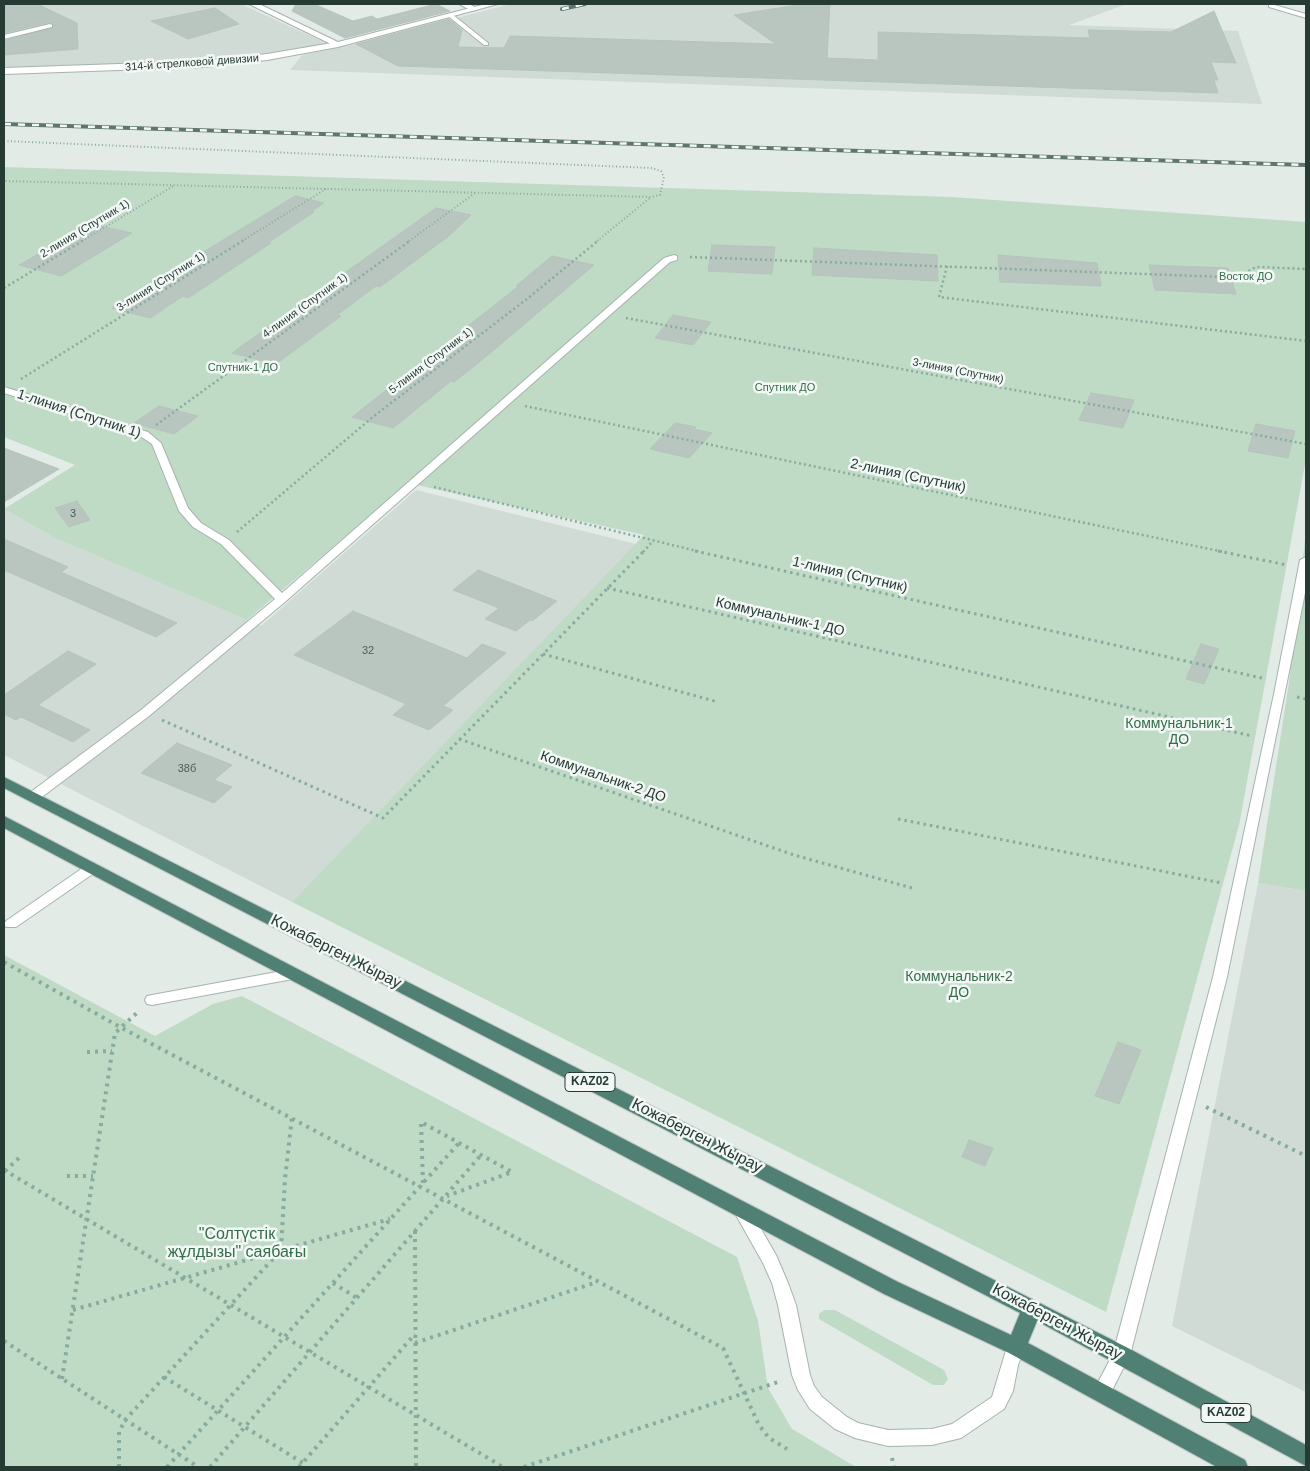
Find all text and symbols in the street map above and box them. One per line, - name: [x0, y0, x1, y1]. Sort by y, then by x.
- street label: 314-й стрелковой дивизии: [125, 52, 259, 74]
- street label: 2-линия (Спутник 1): [38, 197, 132, 261]
- street label: 3-линия (Спутник 1): [114, 249, 208, 315]
- park label: Восток ДО: [1219, 270, 1273, 284]
- street label: 4-линия (Спутник 1): [260, 271, 350, 341]
- street label: 5-линия (Спутник 1): [386, 325, 476, 397]
- street label: 3-линия (Спутник): [911, 356, 1005, 386]
- park label: Спутник-1 ДО: [208, 361, 278, 375]
- park label: Спутник ДО: [755, 381, 815, 395]
- street label: 1-линия (Спутник 1): [15, 386, 143, 442]
- street label: 2-линия (Спутник): [849, 456, 967, 496]
- house number: 3: [70, 507, 76, 521]
- street label: 1-линия (Спутник): [791, 554, 909, 596]
- street label: Коммунальник-1 ДО: [714, 594, 846, 640]
- house number: 32: [362, 644, 374, 658]
- park label: Коммунальник-1 ДО: [1125, 716, 1233, 749]
- street label: Коммунальник-2 ДО: [538, 748, 668, 806]
- house number: 38б: [178, 762, 196, 776]
- street label: Кожаберген Жырау: [267, 911, 405, 993]
- park label: Коммунальник-2 ДО: [905, 969, 1013, 1002]
- road number: KAZ02: [565, 1072, 615, 1092]
- street label: Кожаберген Жырау: [628, 1095, 766, 1177]
- park label: "Солтүстік жұлдызы" саябағы: [168, 1225, 306, 1263]
- street label: Кожаберген Жырау: [989, 1280, 1125, 1364]
- road number: KAZ02: [1201, 1404, 1251, 1422]

